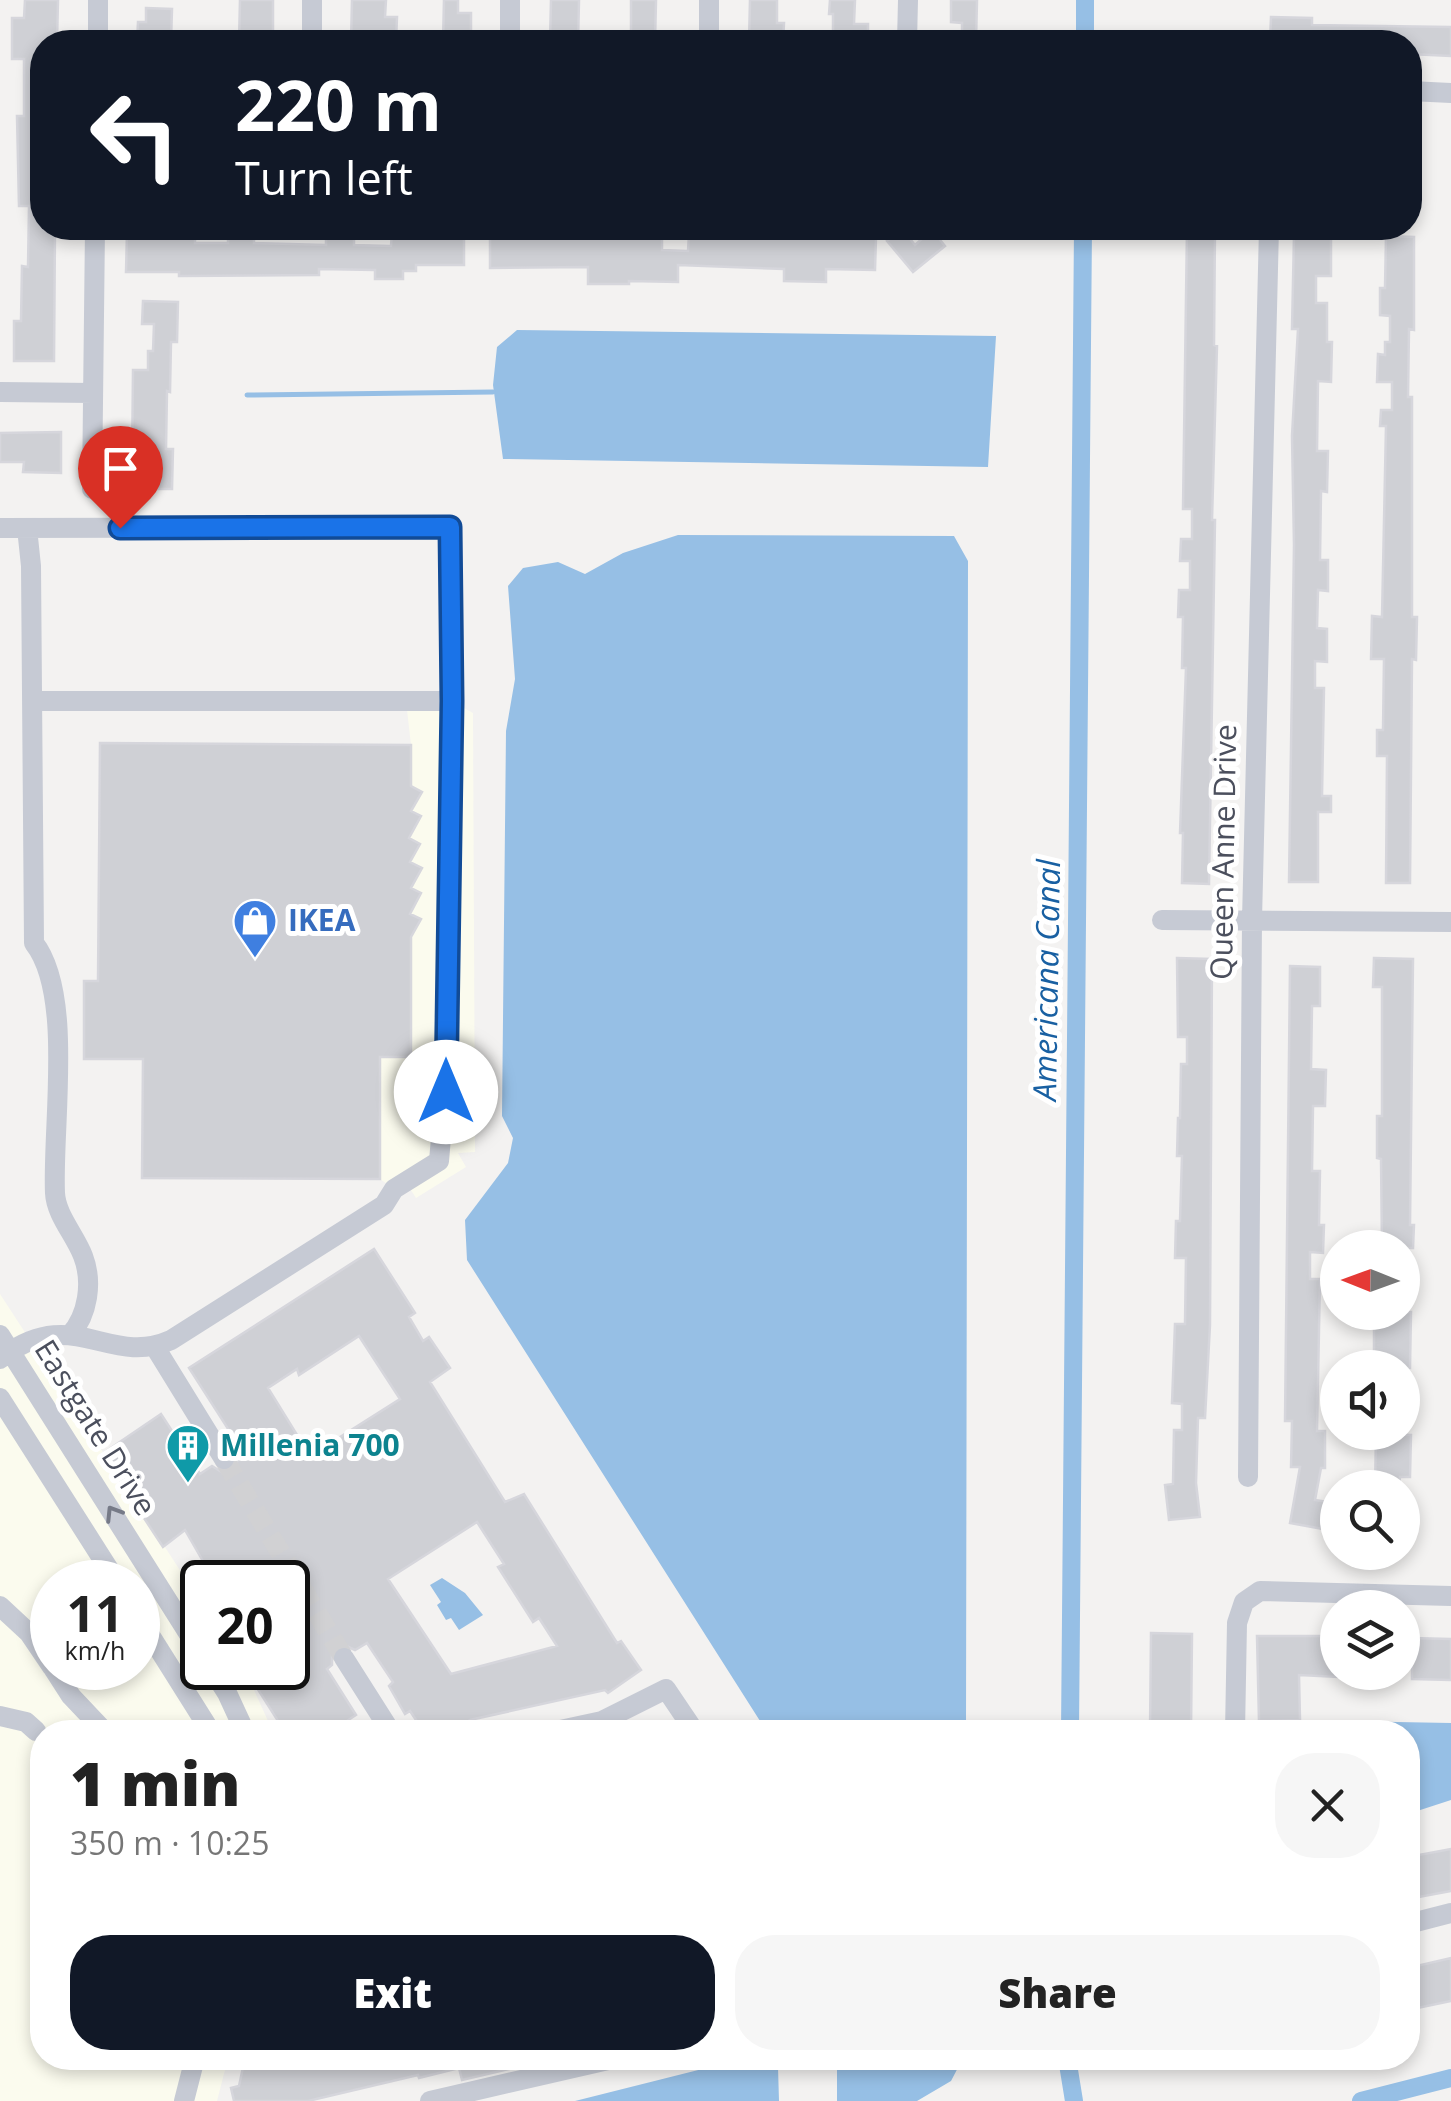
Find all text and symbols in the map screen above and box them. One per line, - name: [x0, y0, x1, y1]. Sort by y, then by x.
- text: 220 m: [235, 56, 442, 152]
- icon: left: [70, 70, 200, 200]
- text: Turn left: [235, 147, 413, 208]
- pin: [78, 426, 163, 529]
- icon: arrive: [93, 441, 148, 496]
- street label: Queen Anne Drive: [1200, 724, 1245, 980]
- water label: Americana Canal: [1022, 858, 1069, 1103]
- shop icon: IKEA: [232, 898, 278, 959]
- place label: IKEA: [288, 899, 356, 940]
- position arrow: [394, 1040, 498, 1144]
- north arrow: [1320, 1230, 1420, 1330]
- map controls: [1320, 1230, 1420, 1690]
- street label: Eastgate Drive: [26, 1332, 167, 1523]
- button: sound: [1320, 1350, 1420, 1450]
- building icon: Millenia 700: [165, 1423, 211, 1484]
- place label: Millenia 700: [220, 1424, 400, 1465]
- button: search: [1320, 1470, 1420, 1570]
- one-way arrow: [106, 1506, 125, 1524]
- speed limit sign: 20: [180, 1560, 310, 1690]
- text: 11: [66, 1579, 124, 1647]
- button: layers: [1320, 1590, 1420, 1690]
- text: km/h: [65, 1633, 125, 1667]
- text: 1 min: [70, 1742, 240, 1824]
- button: close: [1275, 1753, 1380, 1858]
- text: 350 m · 10:25: [70, 1821, 269, 1864]
- button: Exit: [70, 1935, 715, 2050]
- button: Share: [735, 1935, 1380, 2050]

